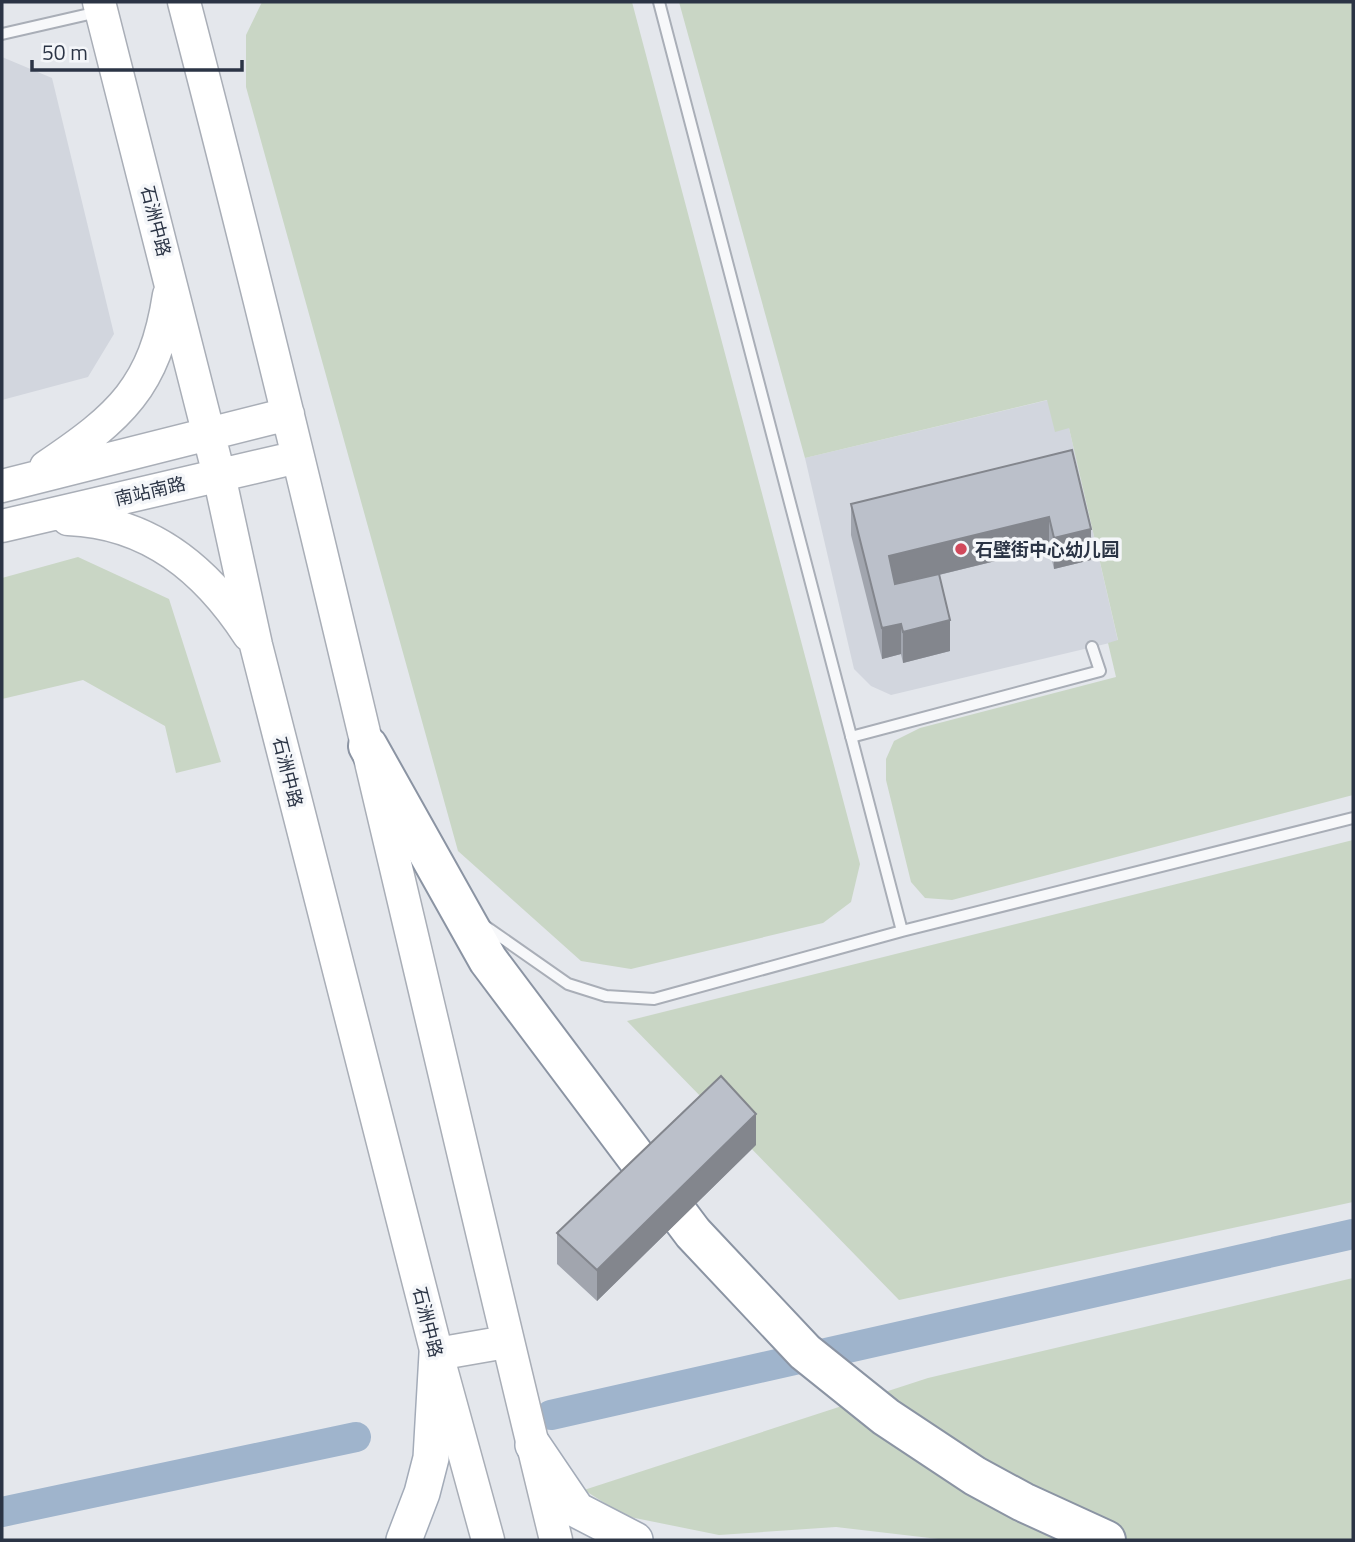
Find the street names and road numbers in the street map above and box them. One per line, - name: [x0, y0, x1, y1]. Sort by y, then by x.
- street label: 石洲中路: [134, 183, 178, 259]
- street label: 南站南路: [112, 470, 188, 512]
- street label: 石洲中路: [266, 734, 310, 810]
- street label: 石洲中路: [406, 1284, 450, 1360]

